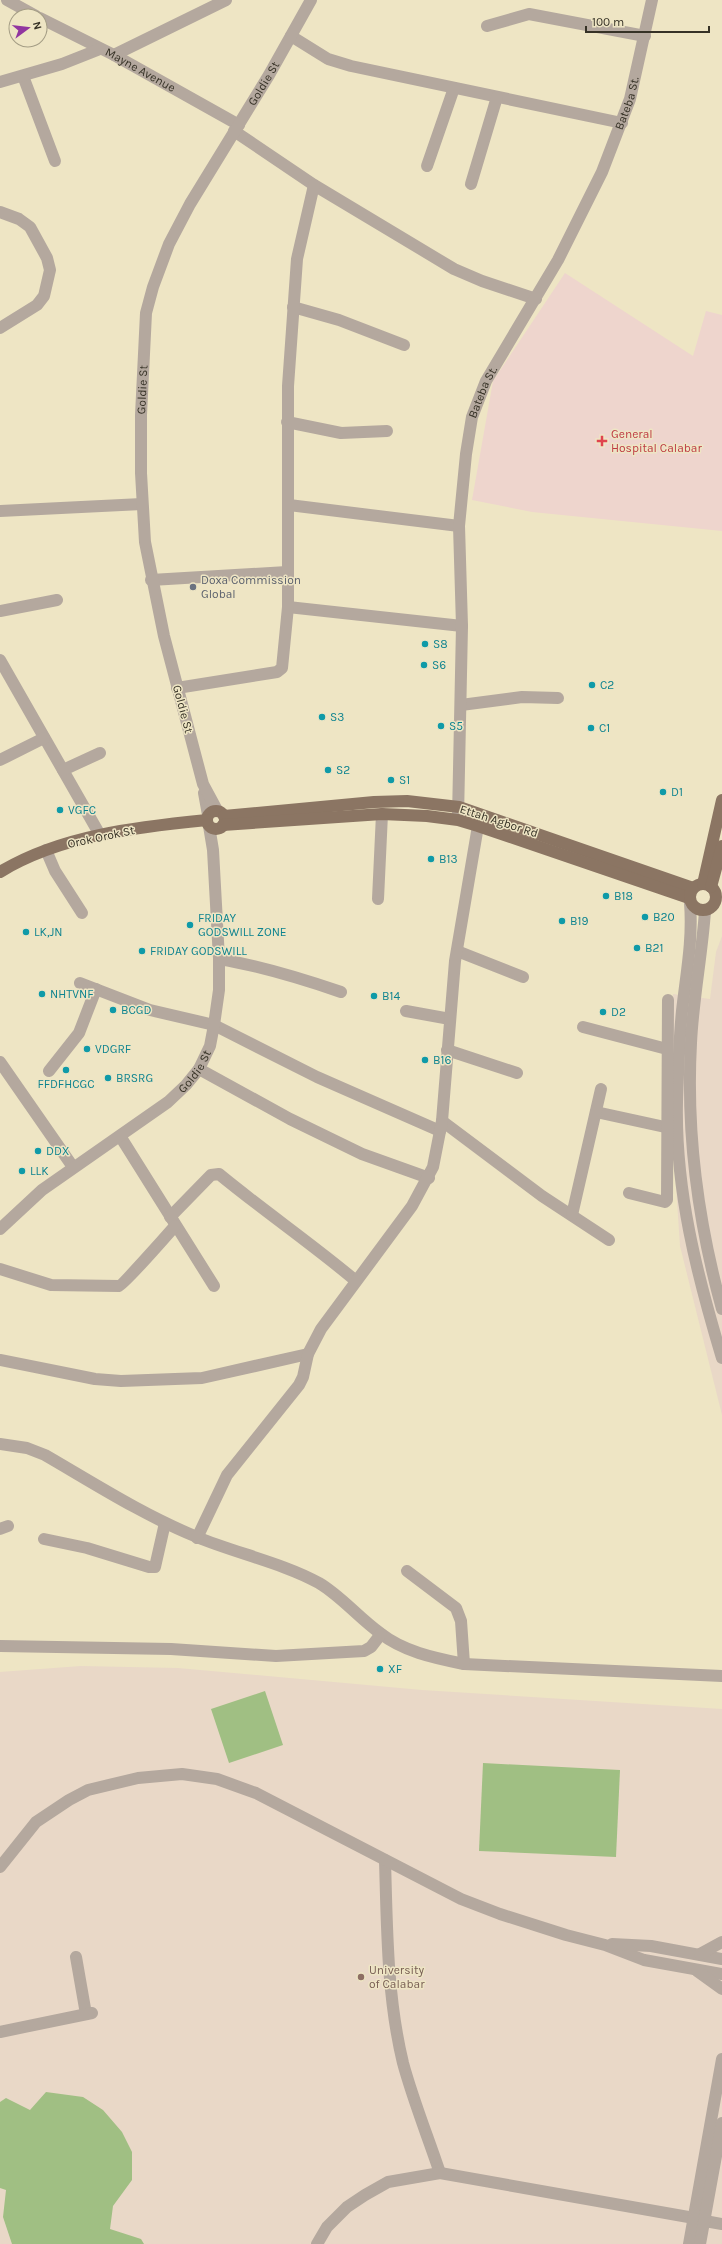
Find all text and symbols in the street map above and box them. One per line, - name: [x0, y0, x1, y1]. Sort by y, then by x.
- north arrow: [8, 8, 48, 48]
- scale bar: [586, 8, 709, 34]
- text: 100 m: [592, 15, 624, 29]
- text: N: [30, 20, 44, 31]
- street label: Mayne Avenue: [103, 45, 178, 95]
- street label: Goldie St: [245, 58, 282, 108]
- street label: Bateba St.: [612, 75, 642, 132]
- street label: Goldie St: [134, 364, 150, 415]
- street label: Bateba St.: [465, 364, 500, 420]
- place label: General Hospital Calabar: [611, 427, 702, 455]
- marker: General Hospital Calabar: [596, 435, 608, 447]
- place label: Doxa Commission Global: [201, 573, 301, 601]
- marker: Doxa Commission Global: [188, 582, 198, 592]
- place label: S8: [433, 637, 448, 651]
- marker: S8: [420, 639, 430, 649]
- place label: S6: [432, 658, 446, 672]
- marker: S6: [419, 660, 429, 670]
- place label: C2: [600, 678, 614, 692]
- marker: C2: [587, 680, 597, 690]
- street label: Goldie St: [170, 683, 196, 735]
- place label: S3: [330, 710, 344, 724]
- marker: S3: [317, 712, 327, 722]
- place label: S5: [449, 719, 463, 733]
- marker: S5: [436, 721, 446, 731]
- place label: C1: [599, 721, 610, 735]
- marker: C1: [586, 723, 596, 733]
- place label: S2: [336, 763, 350, 777]
- marker: S2: [323, 765, 333, 775]
- place label: S1: [399, 773, 410, 787]
- marker: S1: [386, 775, 396, 785]
- place label: D1: [671, 785, 683, 799]
- marker: D1: [658, 787, 668, 797]
- street label: Ettah Agbor Rd: [458, 802, 540, 840]
- place label: VGFC: [68, 803, 96, 817]
- marker: VGFC: [55, 805, 65, 815]
- street label: Orok Orok St: [66, 823, 136, 851]
- place label: B13: [439, 852, 458, 866]
- marker: B13: [426, 854, 436, 864]
- place label: B18: [614, 889, 633, 903]
- marker: B18: [601, 891, 611, 901]
- place label: B20: [653, 910, 675, 924]
- place label: FRIDAY GODSWILL ZONE: [198, 911, 287, 939]
- marker: B20: [640, 912, 650, 922]
- place label: B19: [570, 914, 588, 928]
- marker: B19: [557, 916, 567, 926]
- marker: FRIDAY GODSWILL ZONE: [185, 920, 195, 930]
- place label: LK,JN: [34, 925, 62, 939]
- marker: LK,JN: [21, 927, 31, 937]
- place label: B21: [645, 941, 663, 955]
- marker: B21: [632, 943, 642, 953]
- place label: FRIDAY GODSWILL: [150, 944, 247, 958]
- marker: FRIDAY GODSWILL: [137, 946, 147, 956]
- place label: NHTVNF: [50, 987, 93, 1001]
- marker: NHTVNF: [37, 989, 47, 999]
- place label: B14: [382, 989, 400, 1003]
- marker: B14: [369, 991, 379, 1001]
- place label: BCGD: [121, 1003, 152, 1017]
- marker: BCGD: [108, 1005, 118, 1015]
- place label: D2: [611, 1005, 626, 1019]
- marker: D2: [598, 1007, 608, 1017]
- place label: VDGRF: [95, 1042, 131, 1056]
- marker: VDGRF: [82, 1044, 92, 1054]
- street label: Goldie St: [175, 1047, 214, 1096]
- place label: B16: [433, 1053, 451, 1067]
- marker: B16: [420, 1055, 430, 1065]
- marker: FFDFHCGC: [61, 1065, 71, 1075]
- place label: BRSRG: [116, 1071, 153, 1085]
- marker: BRSRG: [103, 1073, 113, 1083]
- place label: FFDFHCGC: [37, 1077, 95, 1091]
- place label: DDX: [46, 1144, 70, 1158]
- marker: DDX: [33, 1146, 43, 1156]
- place label: LLK: [30, 1164, 49, 1178]
- marker: LLK: [17, 1166, 27, 1176]
- place label: XF: [388, 1662, 402, 1676]
- marker: XF: [375, 1664, 385, 1674]
- place label: University of Calabar: [369, 1963, 425, 1991]
- marker: University of Calabar: [356, 1972, 366, 1982]

